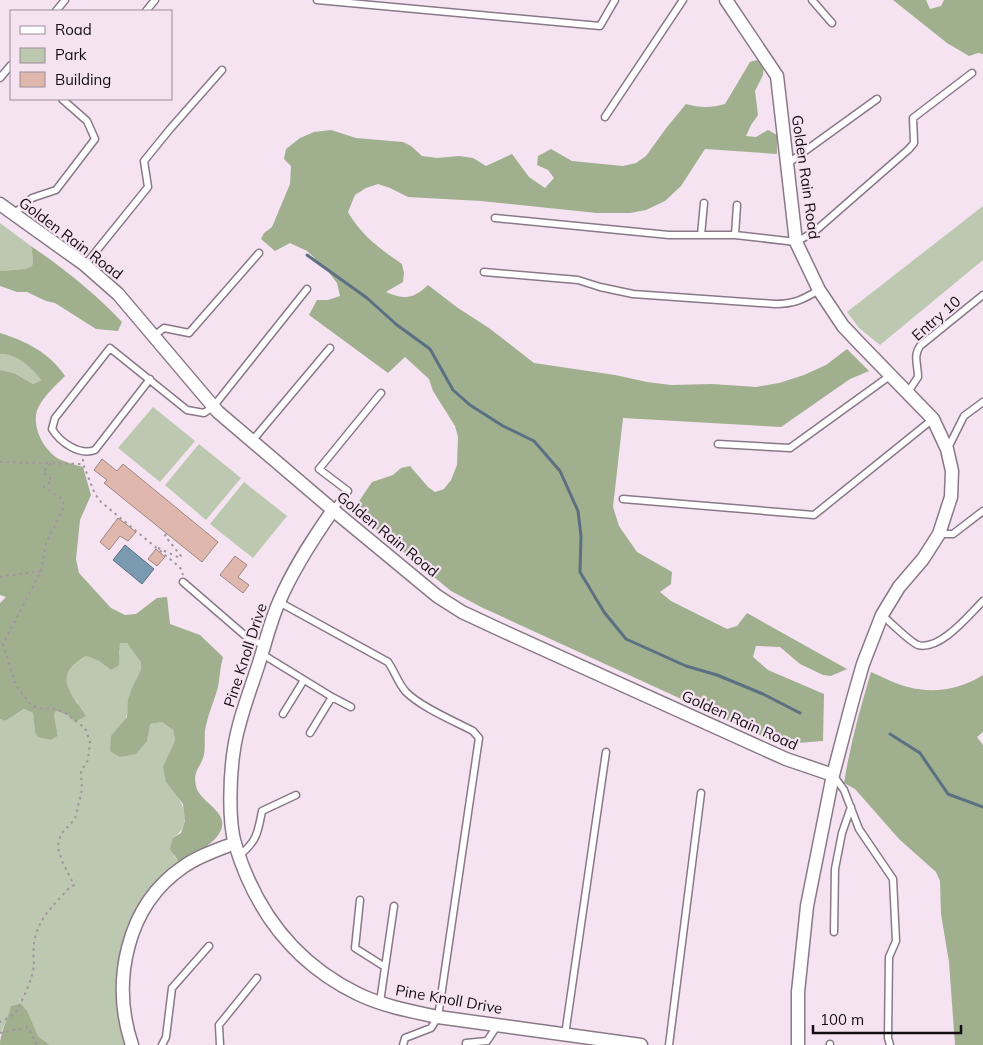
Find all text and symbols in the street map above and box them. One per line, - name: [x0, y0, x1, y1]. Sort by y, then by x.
- legend: [10, 10, 172, 100]
- text: Road: [55, 20, 92, 39]
- text: Park: [55, 45, 87, 64]
- text: Building: [55, 70, 111, 89]
- street label: Golden Rain Road: [788, 114, 824, 240]
- street label: Golden Rain Road: [15, 193, 127, 283]
- street label: Entry 10: [908, 292, 964, 344]
- street label: Golden Rain Road: [333, 487, 443, 581]
- street label: Pine Knoll Drive: [219, 601, 271, 709]
- street label: Golden Rain Road: [679, 686, 801, 754]
- street label: Pine Knoll Drive: [394, 980, 504, 1018]
- scale bar: [813, 1002, 960, 1034]
- text: 100 m: [820, 1010, 864, 1029]

